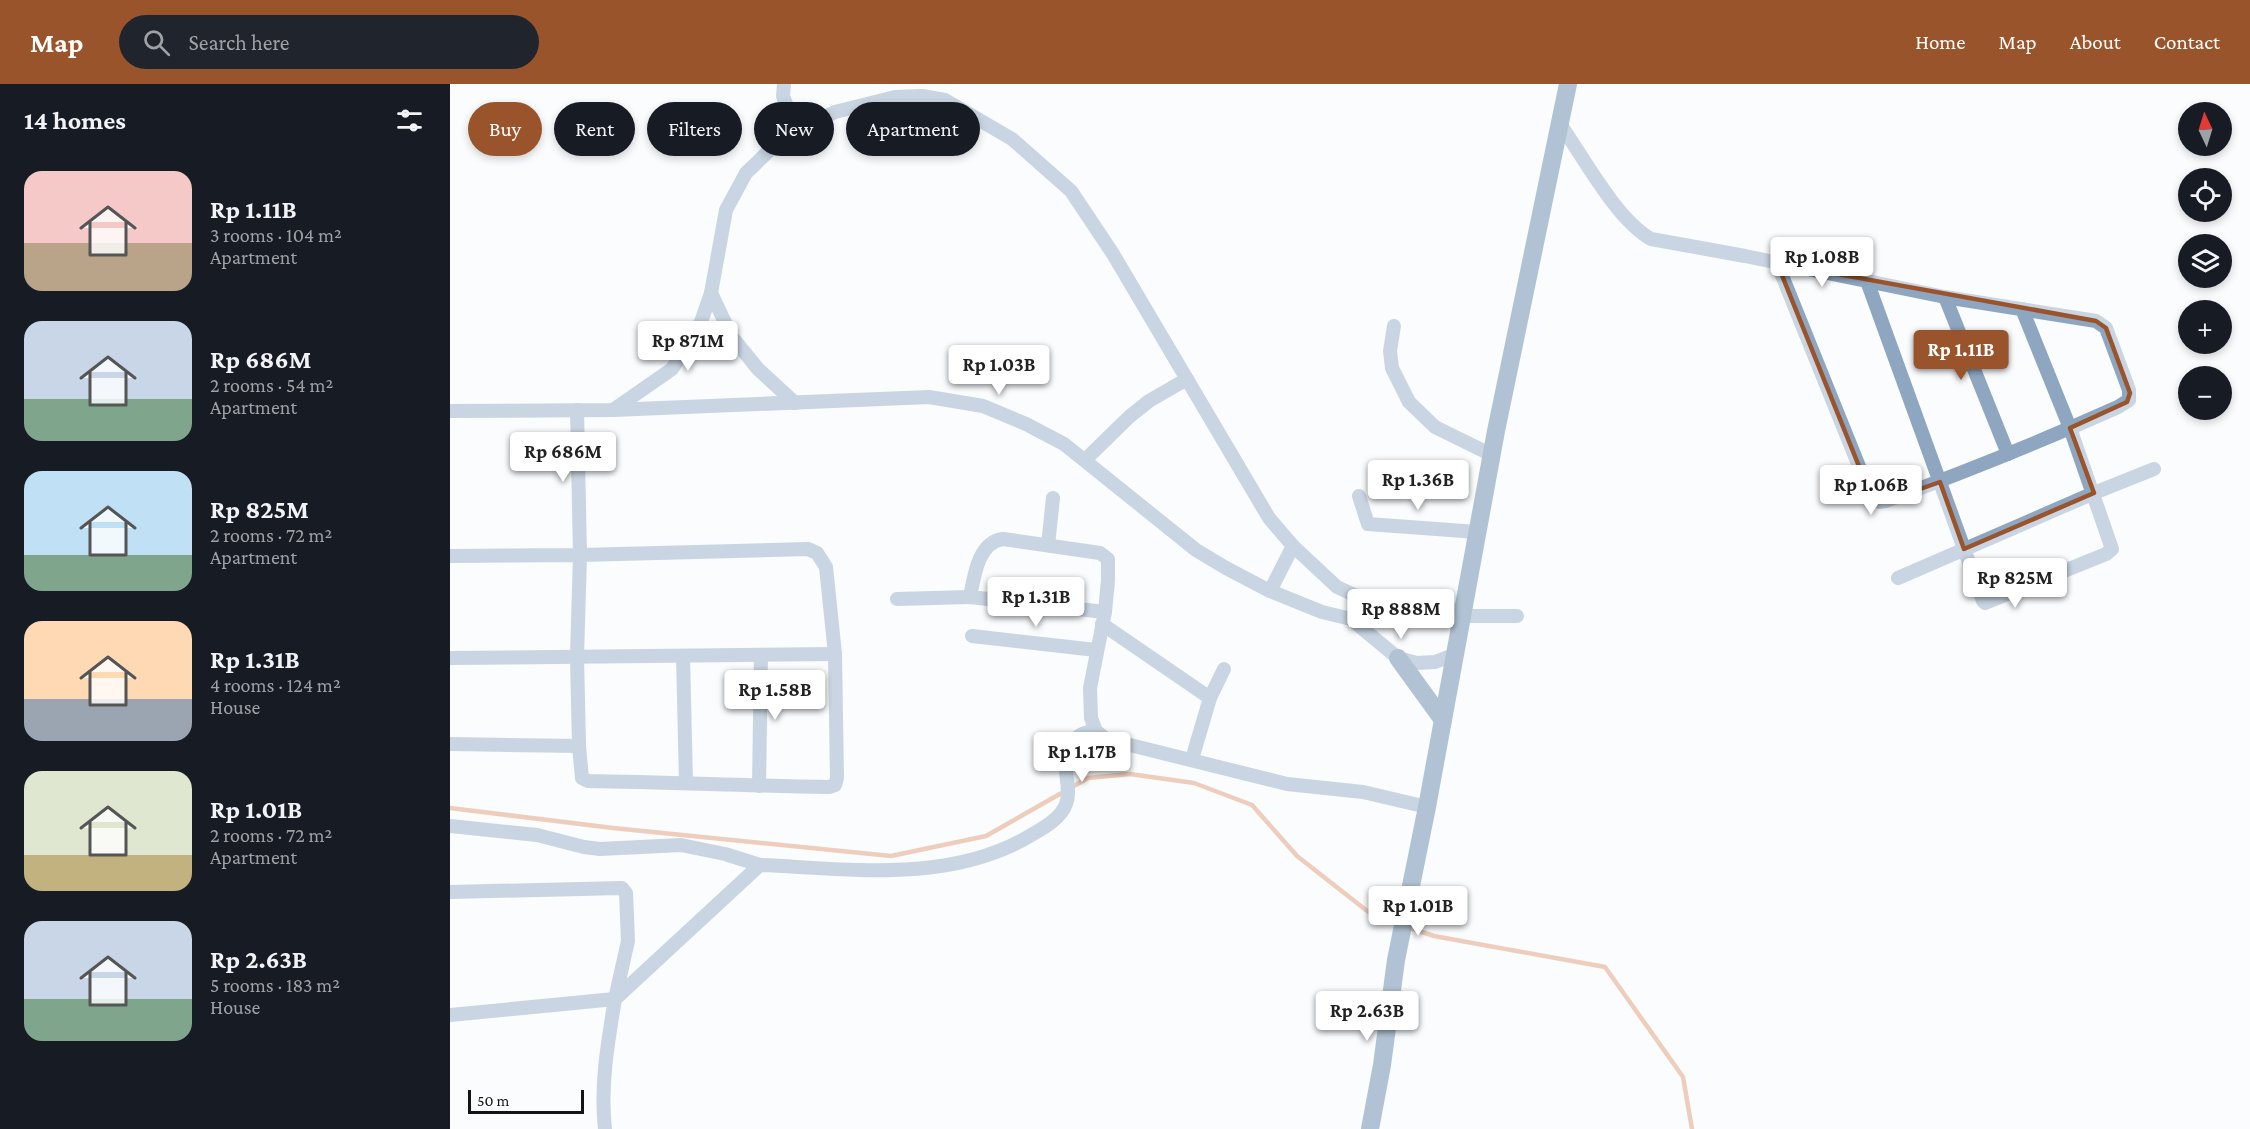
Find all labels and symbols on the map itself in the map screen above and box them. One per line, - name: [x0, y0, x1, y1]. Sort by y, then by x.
- north arrow: [2178, 102, 2232, 156]
- pin: Rp 1.08B: [1760, 237, 1884, 288]
- pin: Rp 871M: [633, 321, 743, 372]
- pin: Rp 1.11B: [1899, 330, 2023, 381]
- pin: Rp 1.03B: [937, 345, 1061, 396]
- pin: Rp 686M: [508, 432, 618, 483]
- pin: Rp 1.36B: [1356, 460, 1480, 511]
- pin: Rp 1.06B: [1809, 465, 1933, 516]
- pin: Rp 825M: [1960, 558, 2070, 609]
- pin: Rp 1.31B: [974, 577, 1098, 628]
- pin: Rp 888M: [1346, 589, 1456, 640]
- pin: Rp 1.58B: [713, 670, 837, 721]
- pin: Rp 1.17B: [1020, 732, 1144, 783]
- pin: Rp 1.01B: [1356, 886, 1480, 937]
- pin: Rp 2.63B: [1305, 991, 1429, 1042]
- scale bar: [468, 1087, 584, 1114]

